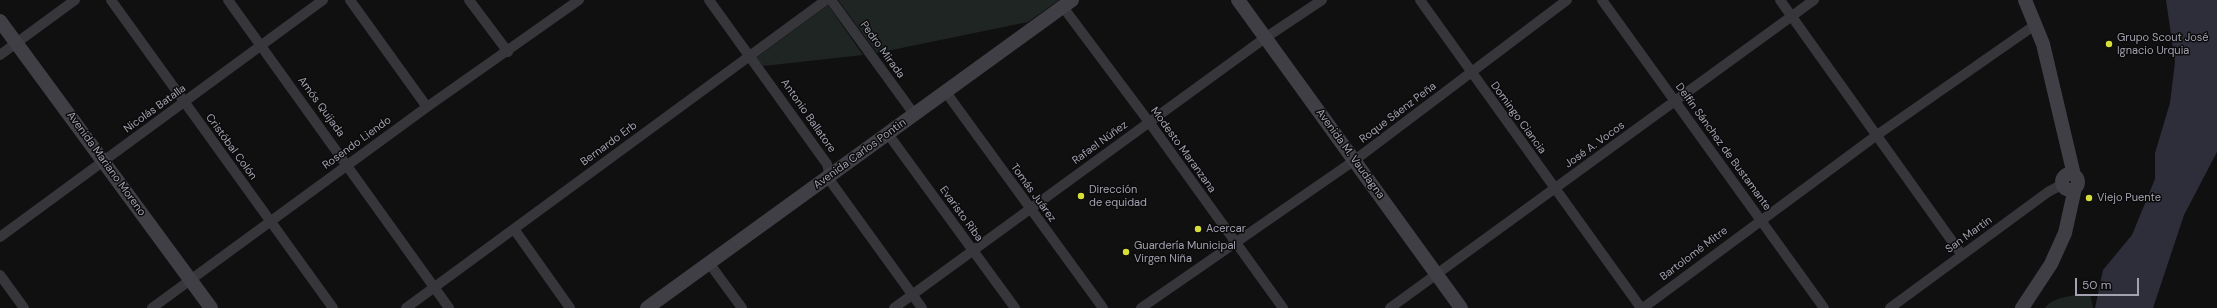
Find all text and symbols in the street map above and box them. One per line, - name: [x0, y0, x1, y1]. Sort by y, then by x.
- street label: Pedro Mirada: [857, 19, 907, 81]
- place label: Grupo Scout José Ignacio Urquia: [2117, 31, 2209, 57]
- marker: Grupo Scout José Ignacio Urquia: [2104, 39, 2114, 49]
- street label: Amós Quijada: [295, 74, 347, 140]
- street label: Antonio Ballatore: [778, 77, 838, 155]
- street label: Domingo Ciancia: [1487, 79, 1549, 157]
- street label: Roque Sáenz Peña: [1357, 80, 1439, 146]
- street label: Delfín Sánchez de Bustamante: [1672, 81, 1774, 213]
- street label: Nicolás Batalla: [121, 82, 189, 136]
- street label: Modesto Maranzana: [1147, 105, 1219, 195]
- street label: Avenida M. Vaudagna: [1313, 106, 1387, 202]
- street label: Avenida Mariano Moreno: [64, 109, 148, 219]
- street label: Cristóbal Colón: [203, 111, 259, 183]
- street label: Rosendo Liendo: [320, 114, 394, 172]
- street label: Avenida Carlos Pontin: [811, 116, 909, 192]
- street label: Bernardo Erb: [578, 119, 640, 169]
- street label: Rafael Núñez: [1070, 119, 1130, 167]
- street label: José A. Vocos: [1563, 119, 1627, 171]
- street label: Tomás Juárez: [1007, 161, 1059, 225]
- place label: Dirección de equidad: [1089, 183, 1147, 209]
- street label: Evaristo Riba: [936, 184, 986, 244]
- marker: Dirección de equidad: [1076, 191, 1086, 201]
- place label: Viejo Puente: [2097, 191, 2161, 205]
- marker: Viejo Puente: [2084, 193, 2094, 203]
- street label: San Martín: [1943, 214, 1995, 256]
- place label: Acercar: [1206, 222, 1246, 236]
- marker: Acercar: [1193, 224, 1203, 234]
- street label: Bartolomé Mitre: [1657, 224, 1731, 284]
- place label: Guardería Municipal Virgen Niña: [1134, 239, 1236, 265]
- marker: Guardería Municipal Virgen Niña: [1121, 247, 1131, 257]
- scale bar: [2077, 270, 2141, 296]
- text: 50 m: [2082, 277, 2111, 293]

